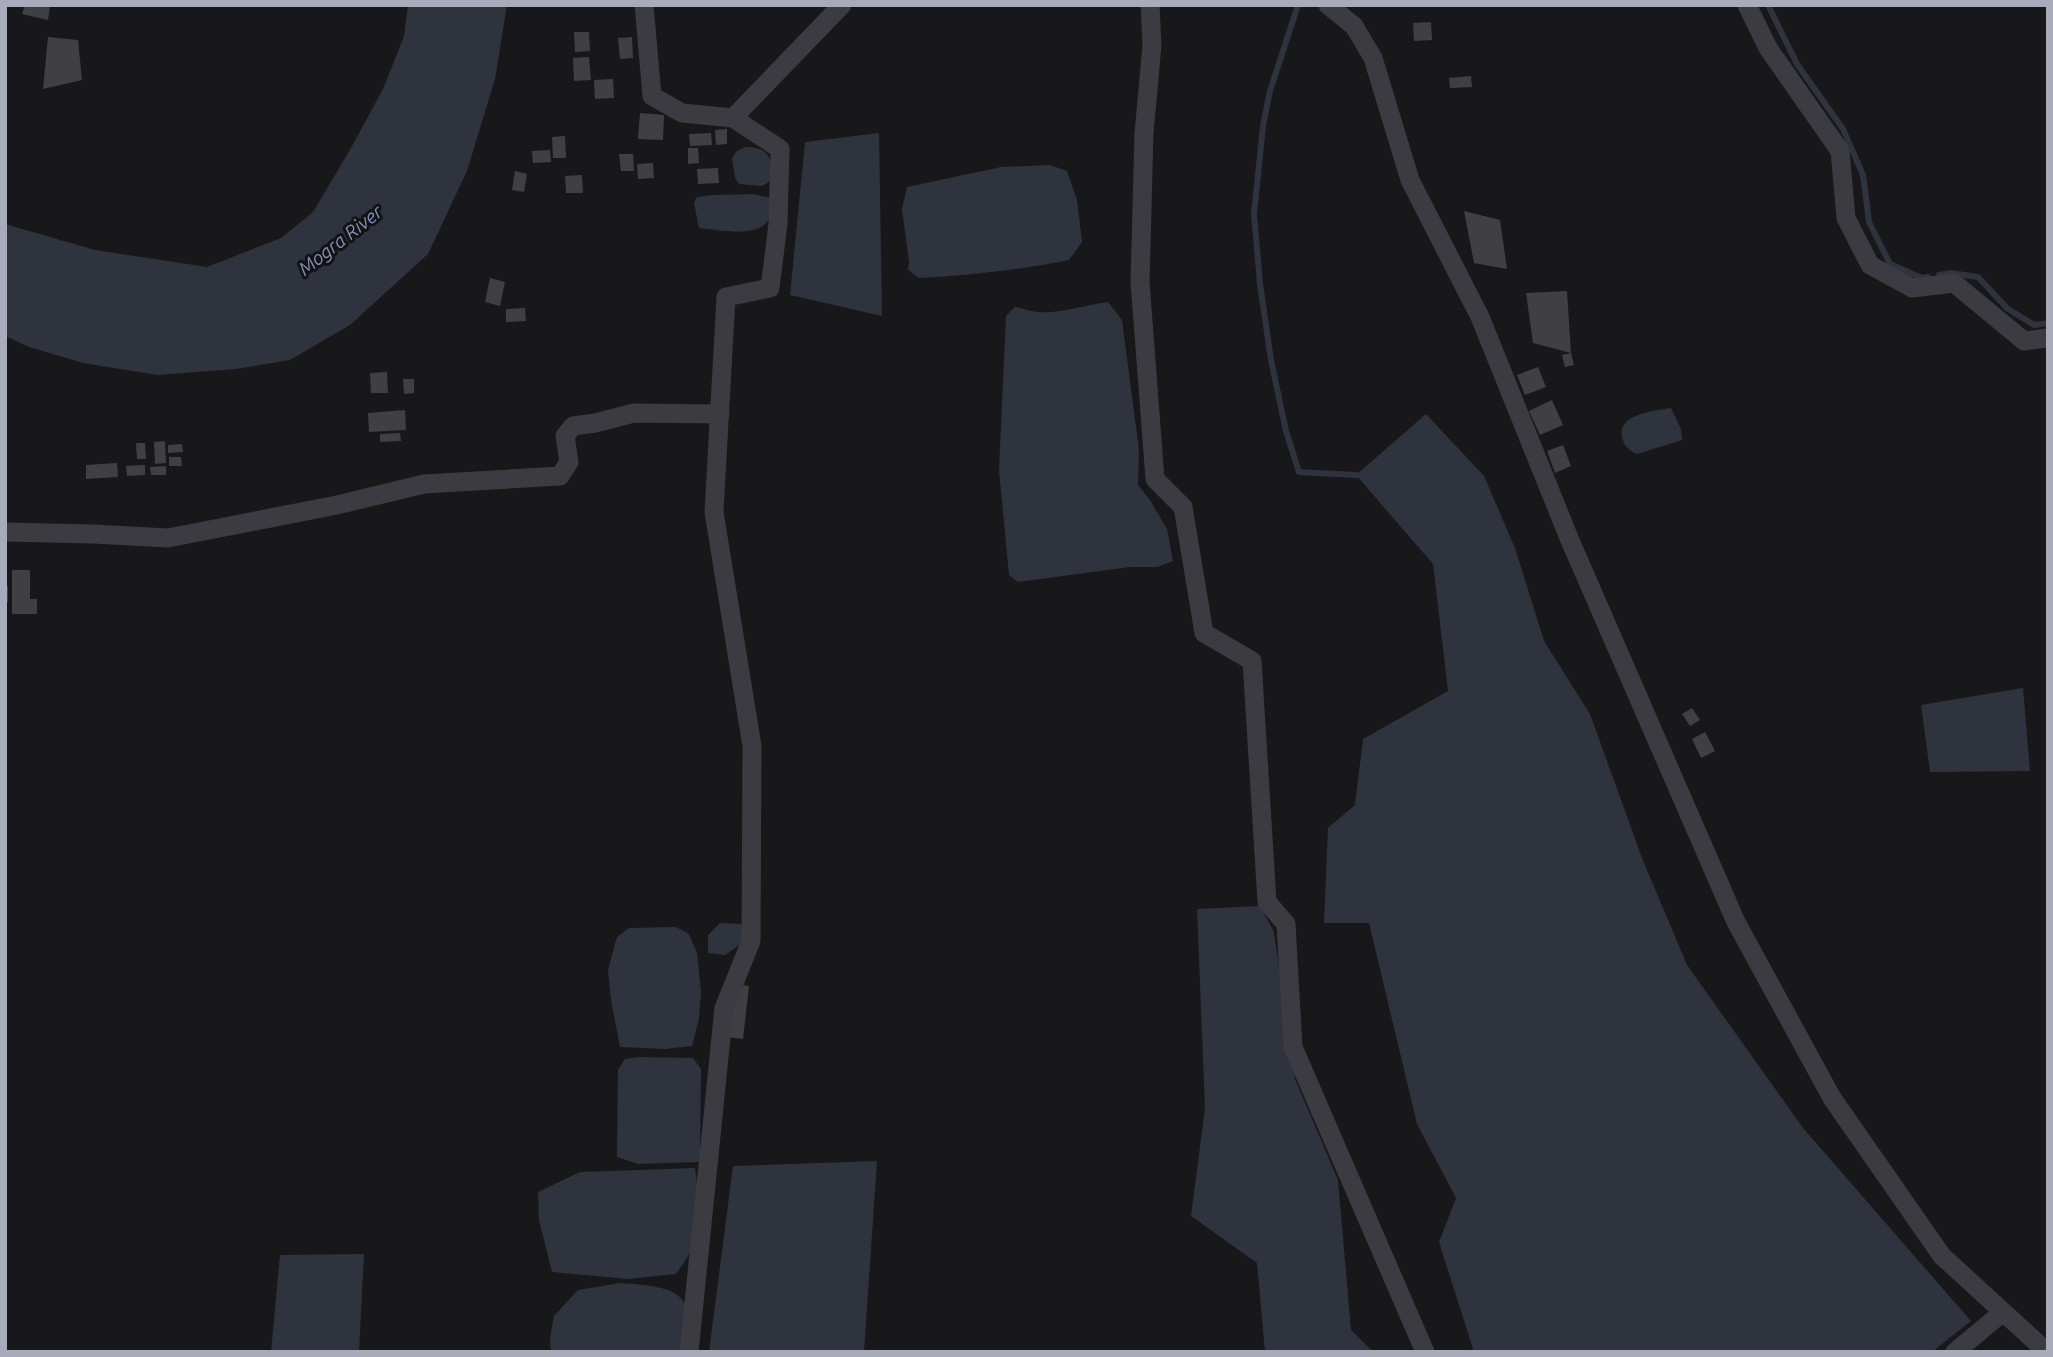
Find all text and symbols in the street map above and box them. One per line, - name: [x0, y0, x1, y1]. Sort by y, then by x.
- water label: Mogra River: [294, 200, 387, 280]

